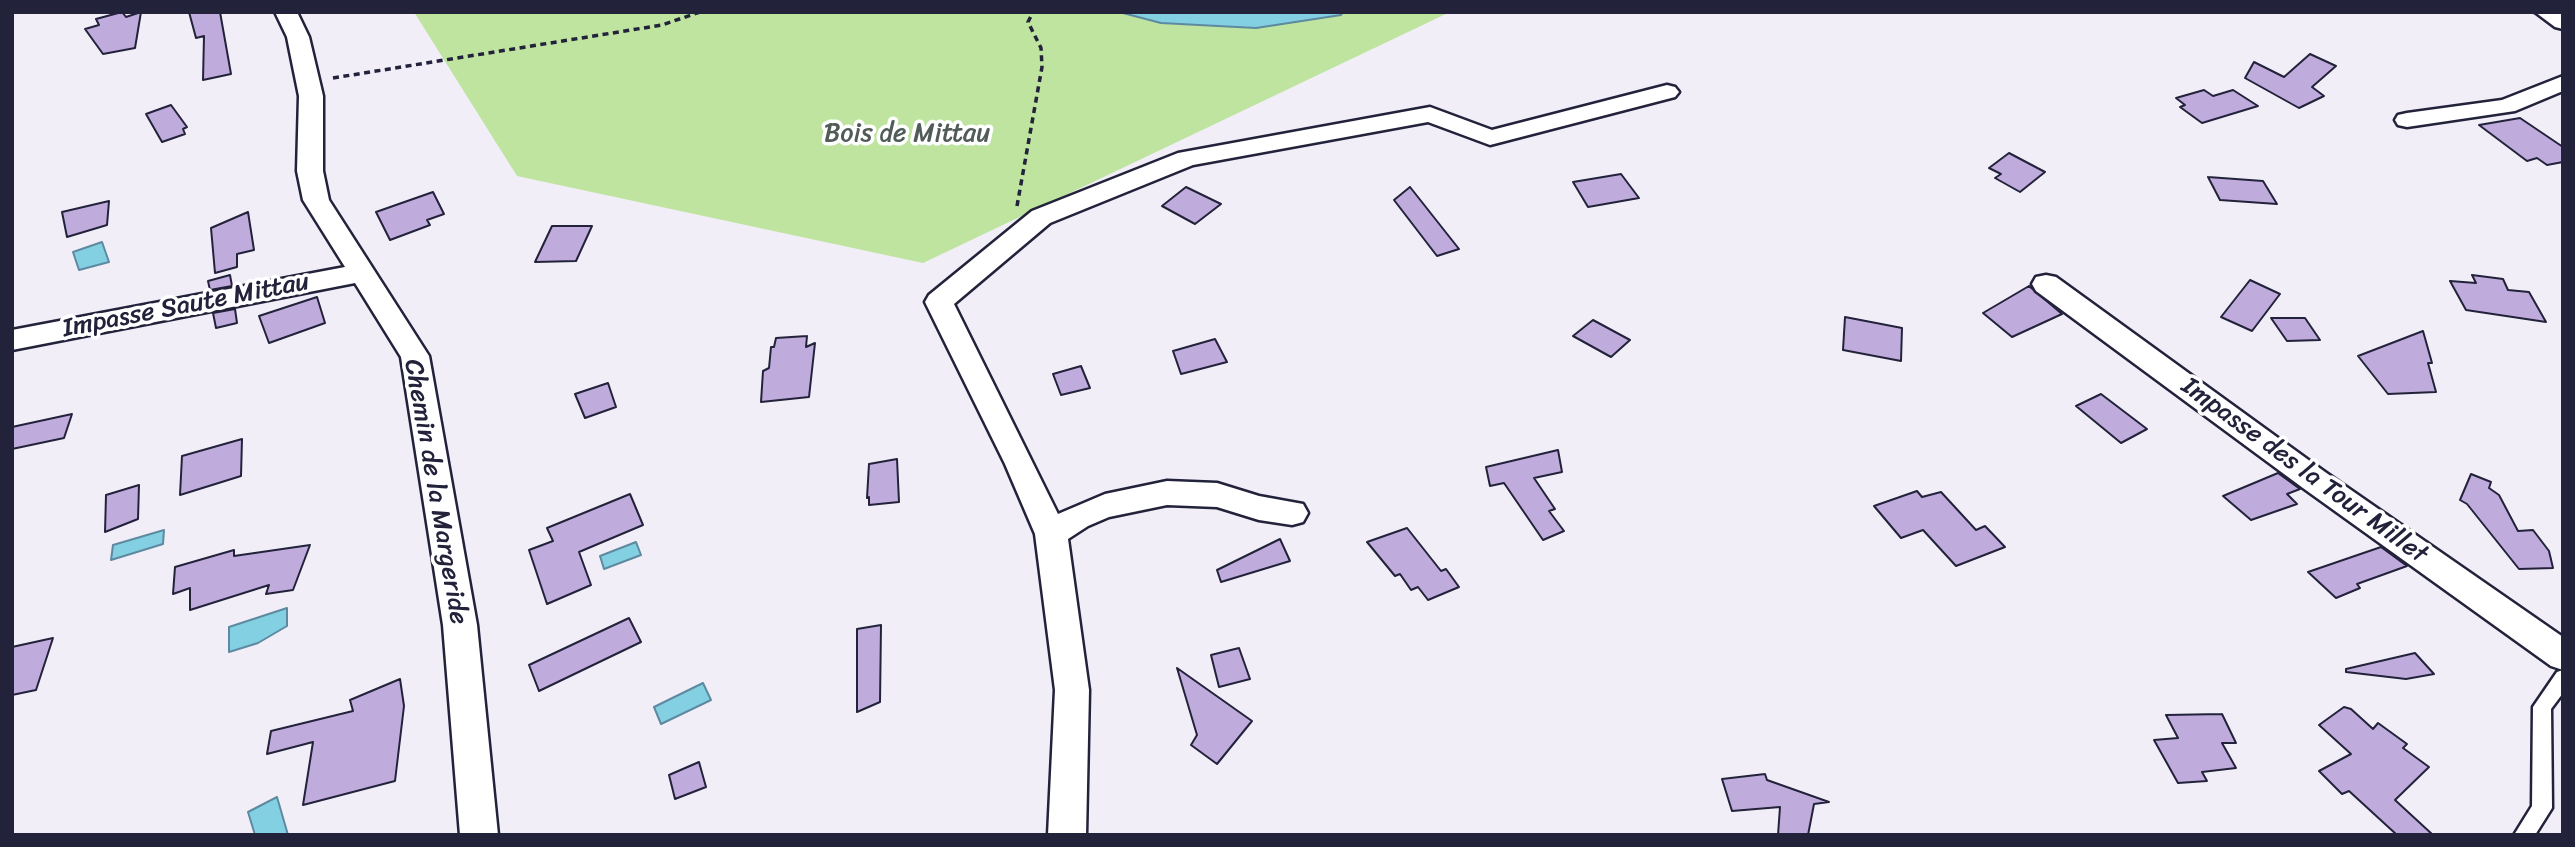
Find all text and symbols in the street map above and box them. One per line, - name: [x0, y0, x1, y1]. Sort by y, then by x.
- park label: Bois de Mittau: [824, 118, 990, 150]
- street label: Impasse Saute Mittau: [60, 267, 312, 345]
- street label: Chemin de la Margeride: [396, 357, 474, 627]
- street label: Impasse des la Tour Millet: [2175, 371, 2433, 571]

